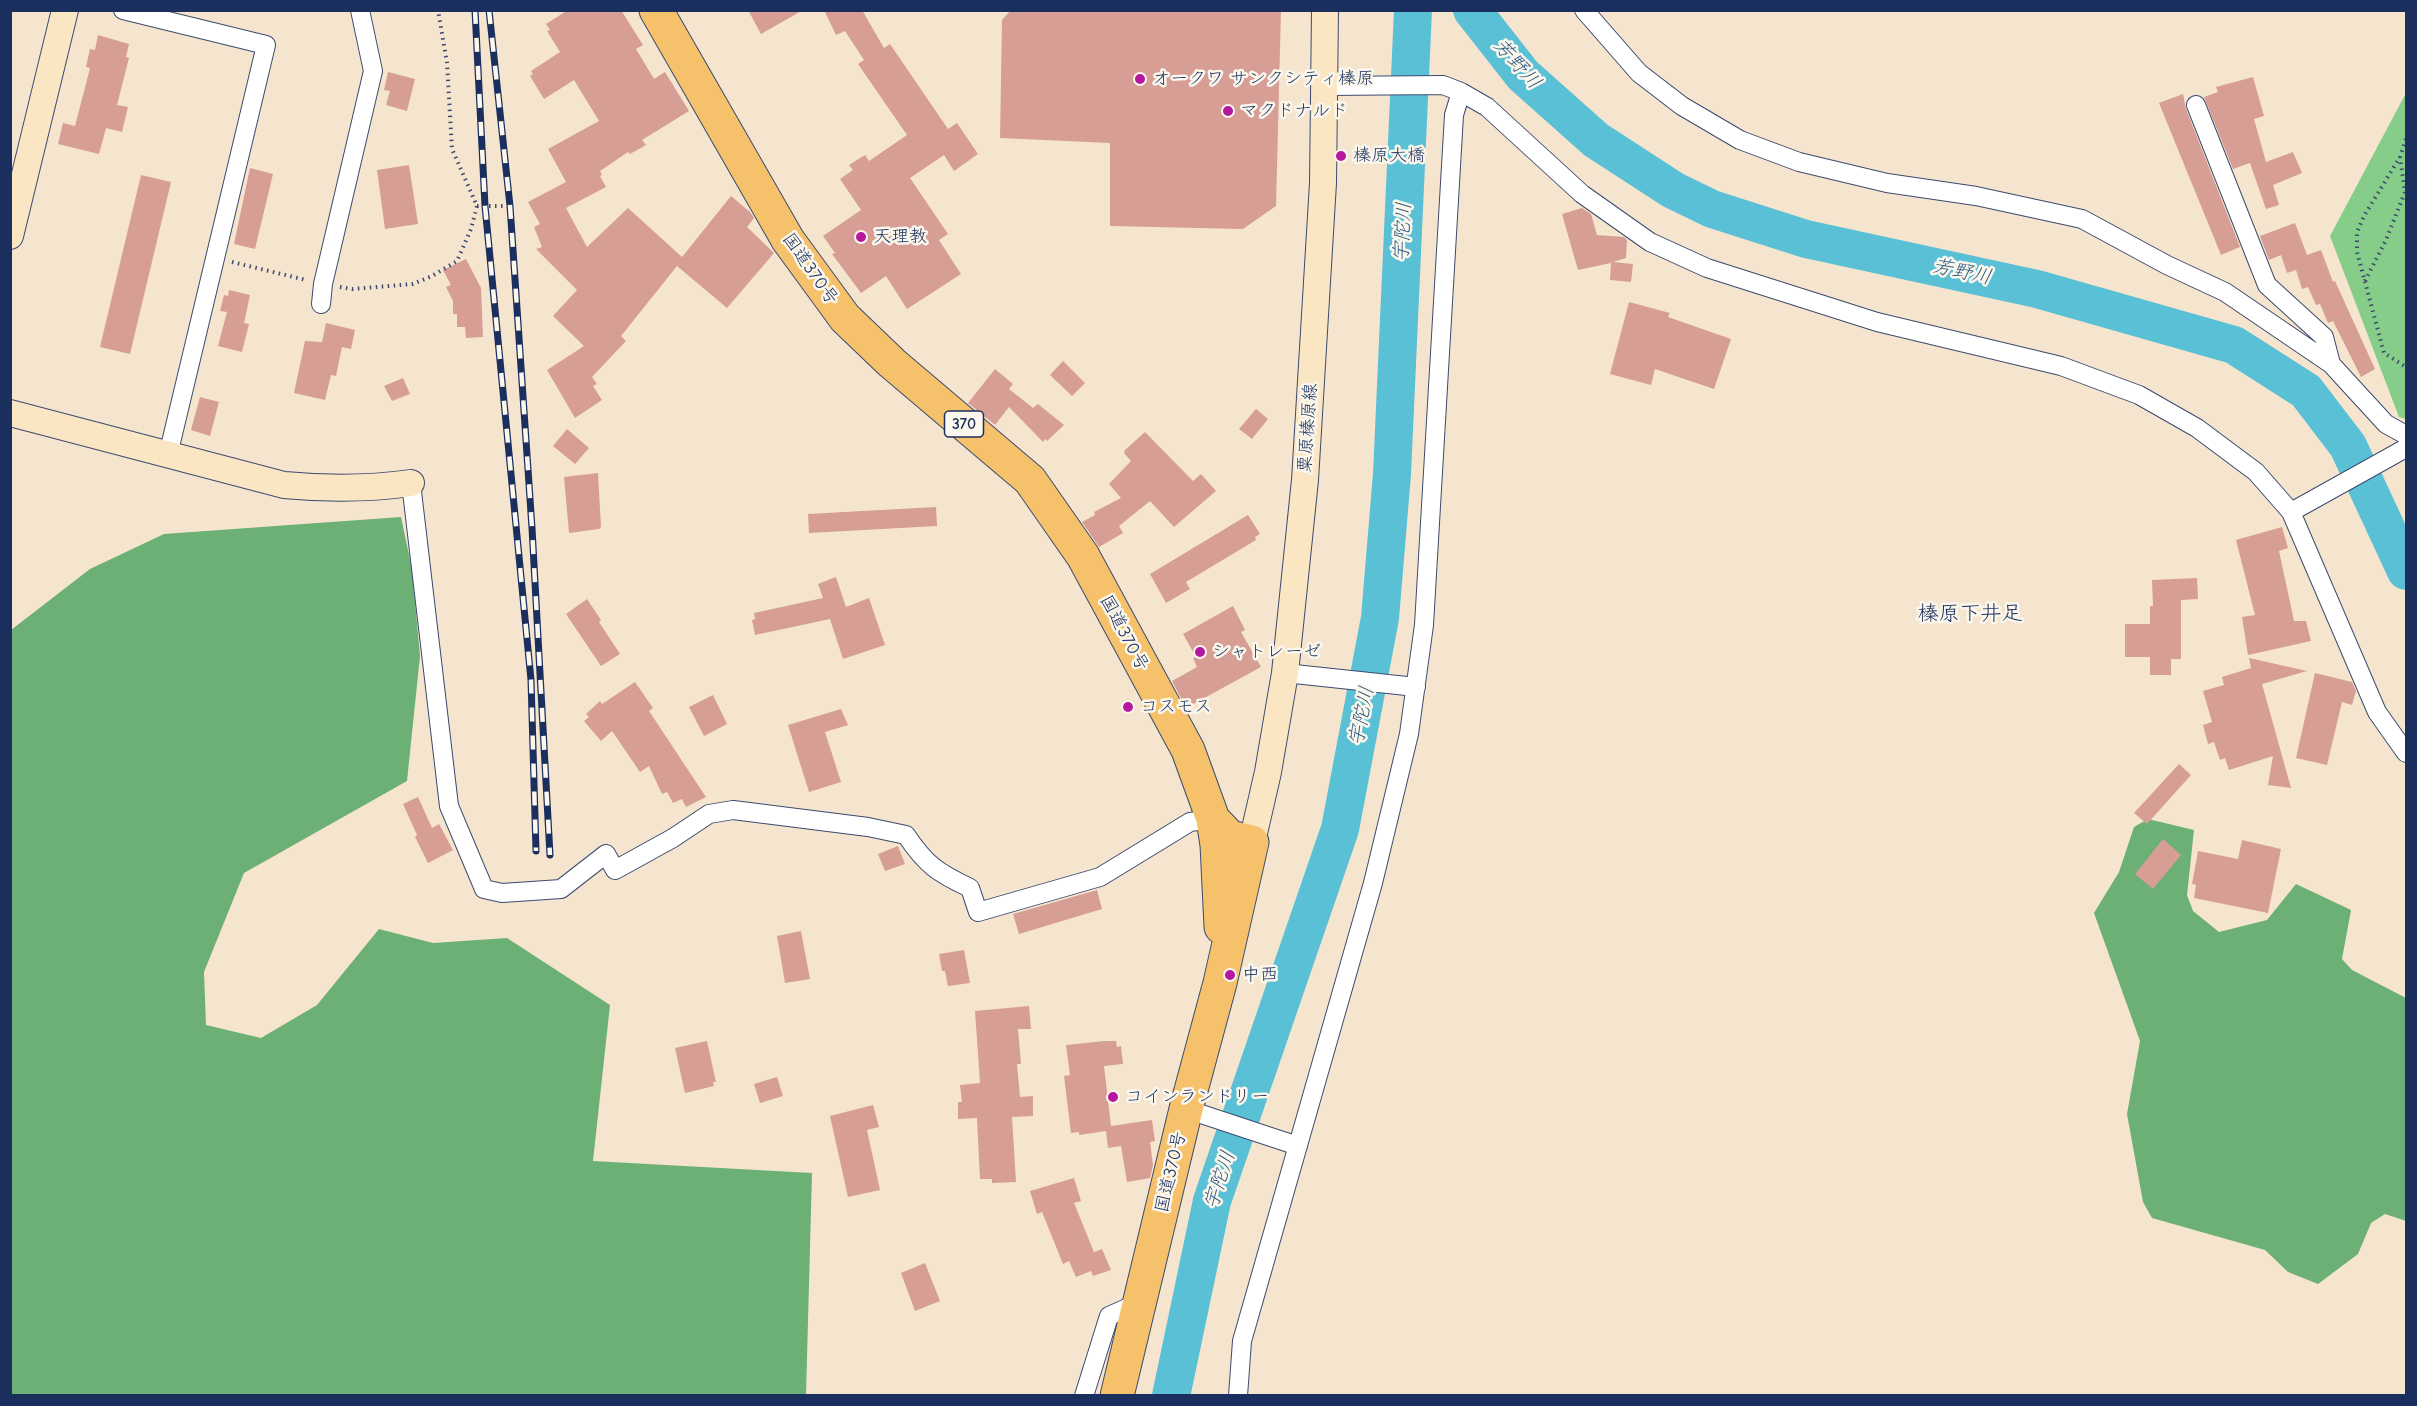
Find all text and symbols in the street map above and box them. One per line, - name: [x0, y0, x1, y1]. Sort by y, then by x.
- water label: 芳野川: [1488, 34, 1546, 94]
- place label: オークワ サンクシティ榛原: [1152, 68, 1374, 90]
- marker: オークワ サンクシティ榛原: [1133, 72, 1147, 86]
- place label: マクドナルド: [1240, 100, 1348, 122]
- marker: マクドナルド: [1221, 104, 1235, 118]
- place label: 榛原大橋: [1353, 145, 1425, 167]
- marker: 榛原大橋: [1334, 149, 1348, 163]
- water label: 宇陀川: [1389, 201, 1417, 263]
- place label: 天理教: [873, 226, 927, 248]
- street label: 国道370号: [777, 229, 843, 309]
- marker: 天理教: [854, 230, 868, 244]
- water label: 芳野川: [1930, 254, 1994, 290]
- street label: 粟原榛原線: [1294, 382, 1322, 474]
- road number: 370: [944, 411, 984, 437]
- street label: 国道370号: [1095, 591, 1153, 675]
- district label: 榛原下井足: [1918, 601, 2022, 627]
- place label: シャトレーゼ: [1212, 641, 1321, 663]
- marker: シャトレーゼ: [1193, 645, 1207, 659]
- water label: 宇陀川: [1344, 684, 1380, 748]
- place label: コスモス: [1140, 696, 1212, 718]
- marker: コスモス: [1121, 700, 1135, 714]
- place label: 中西: [1242, 964, 1278, 986]
- marker: 中西: [1223, 968, 1237, 982]
- place label: コインランドリー: [1125, 1086, 1269, 1108]
- marker: コインランドリー: [1106, 1090, 1120, 1104]
- street label: 国道370号: [1151, 1129, 1191, 1215]
- water label: 宇陀川: [1199, 1148, 1241, 1212]

